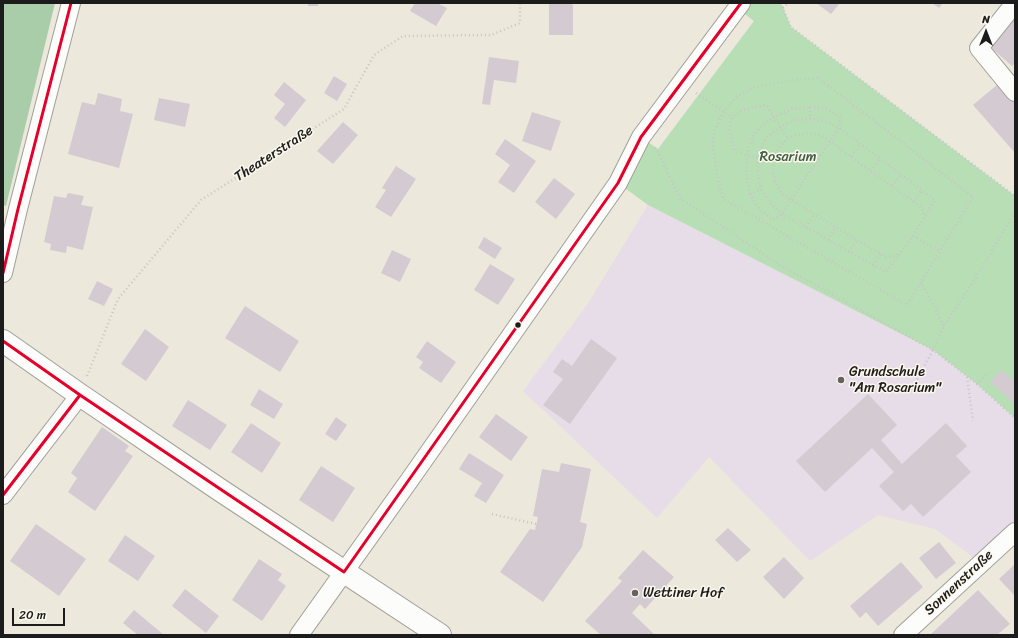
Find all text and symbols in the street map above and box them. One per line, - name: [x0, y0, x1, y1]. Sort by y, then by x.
- text: N: [982, 10, 990, 29]
- north arrow: [966, 12, 1006, 52]
- street label: Theaterstraße: [232, 122, 316, 186]
- park label: Rosarium: [760, 149, 816, 165]
- unlabelled marker: [513, 320, 523, 330]
- place label: Grundschule "Am Rosarium": [849, 364, 941, 396]
- marker: Grundschule "Am Rosarium": [836, 375, 846, 385]
- street label: Sonnenstraße: [921, 547, 997, 619]
- place label: Wettiner Hof: [643, 585, 723, 601]
- marker: Wettiner Hof: [630, 588, 640, 598]
- scale bar: [14, 600, 67, 626]
- text: 20 m: [19, 604, 46, 626]

